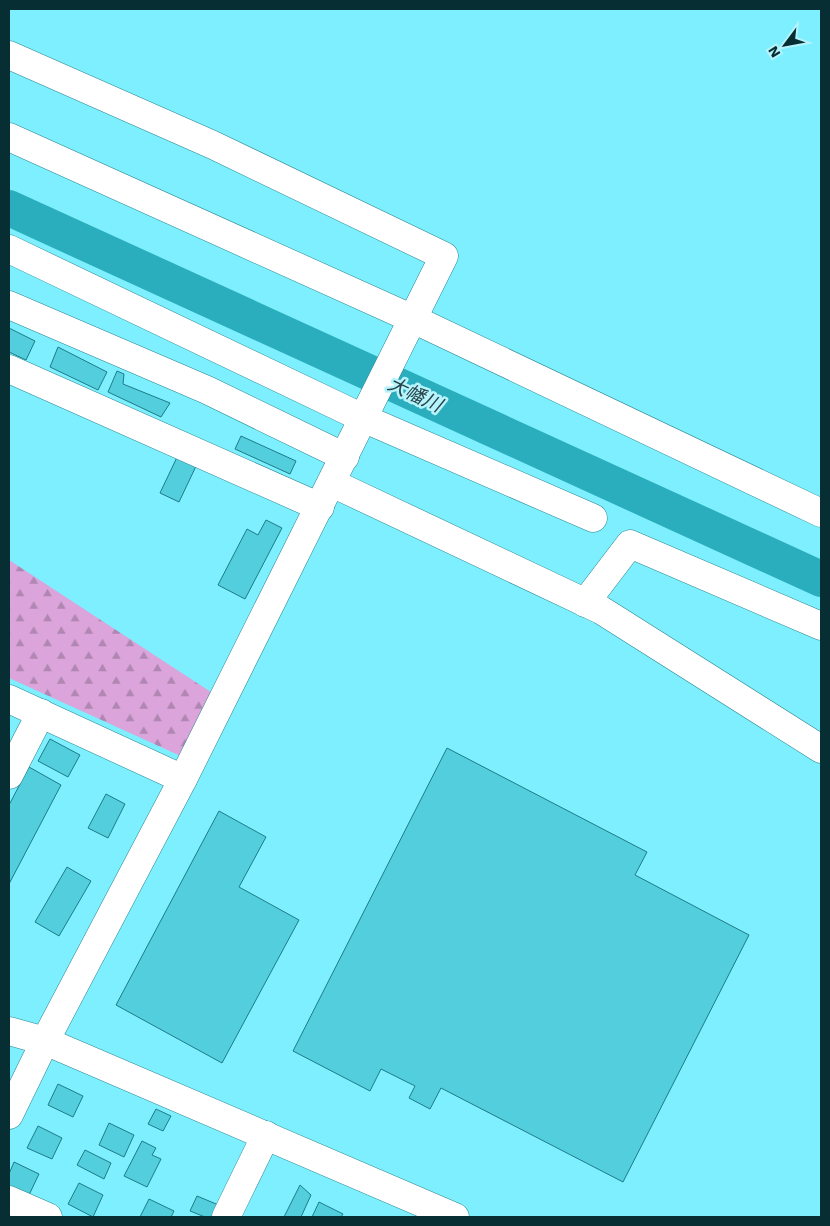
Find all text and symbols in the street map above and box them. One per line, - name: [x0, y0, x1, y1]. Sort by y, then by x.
- north arrow: [760, 20, 810, 70]
- text: N: [764, 43, 784, 61]
- water label: 大幡川: [384, 372, 447, 418]

